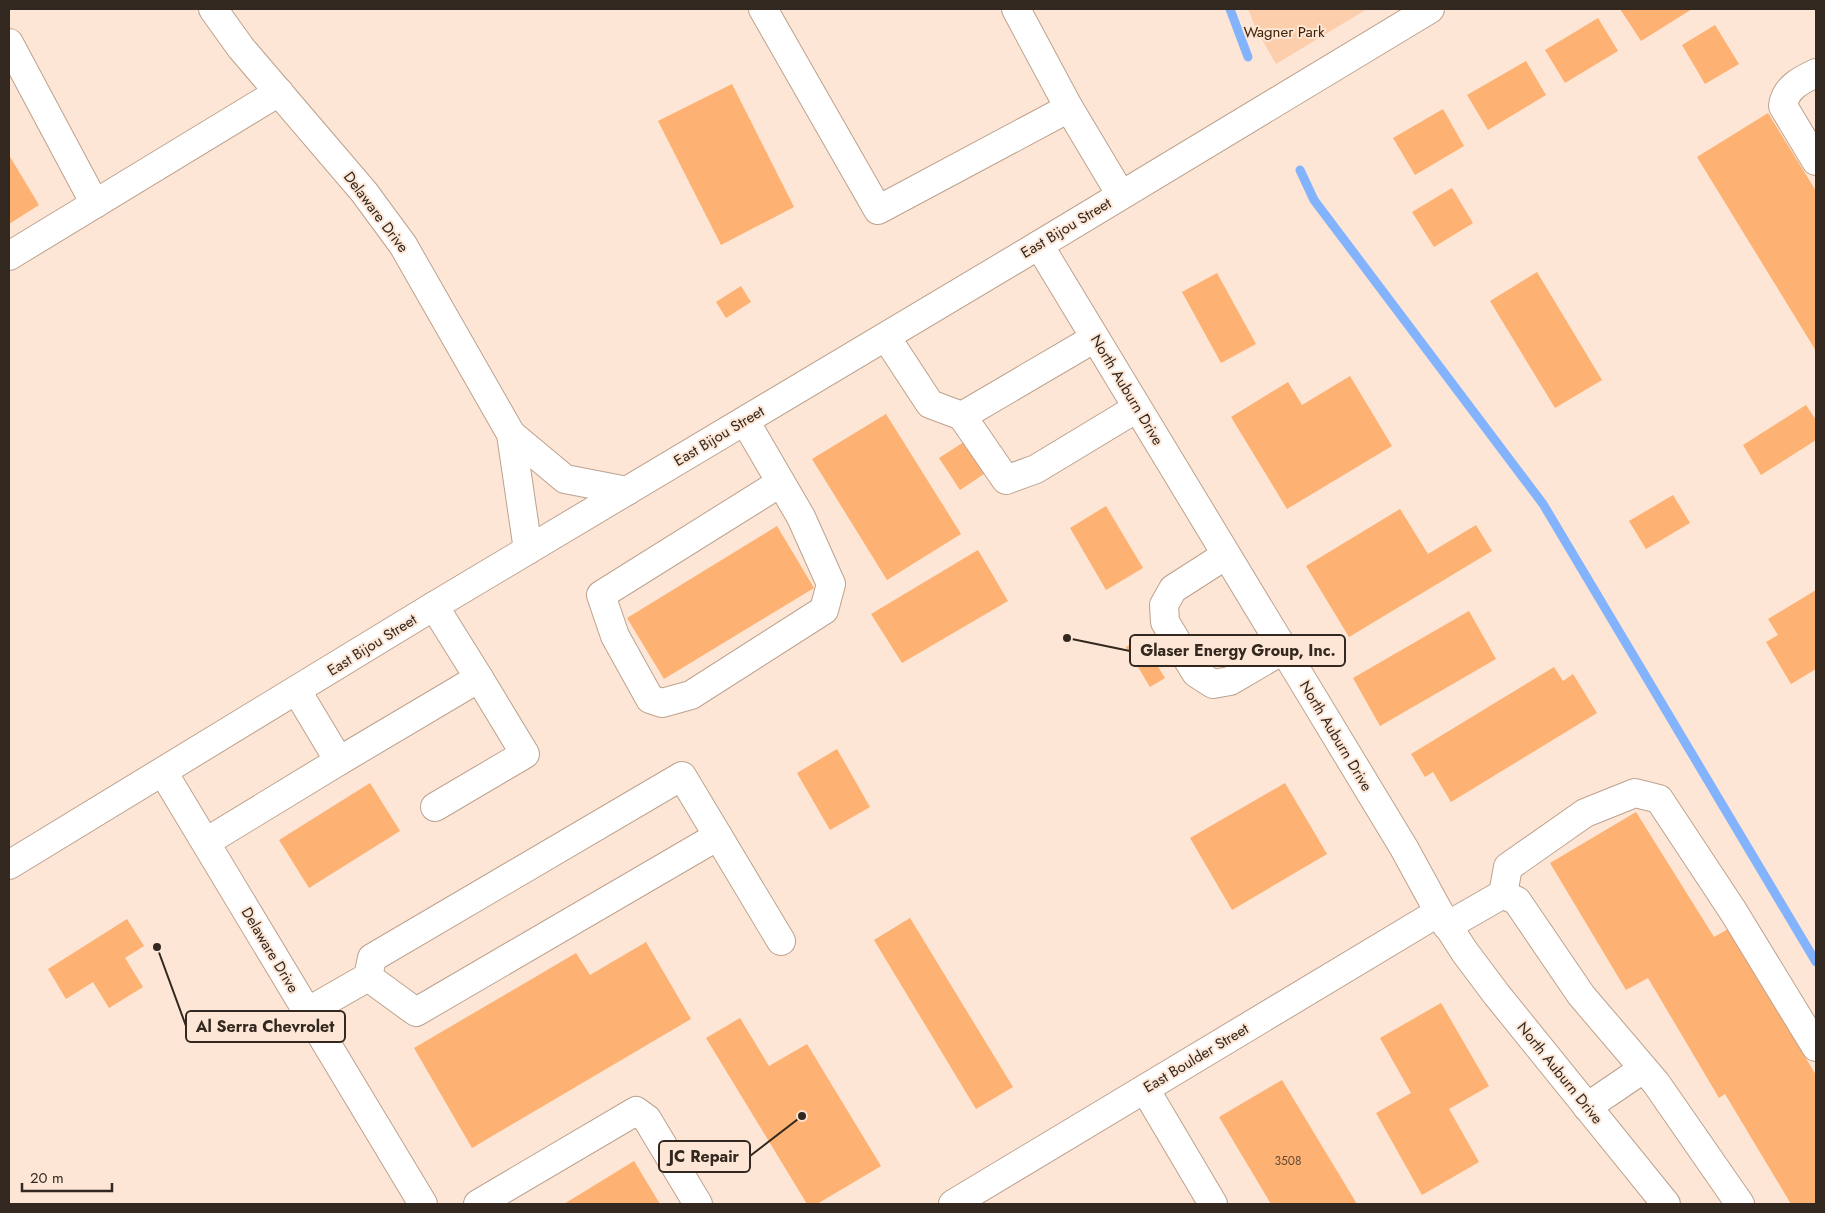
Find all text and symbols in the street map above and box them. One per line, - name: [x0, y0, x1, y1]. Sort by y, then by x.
- park label: Wagner Park: [1243, 21, 1325, 43]
- street label: Delaware Drive: [338, 167, 414, 257]
- street label: East Bijou Street: [1017, 192, 1116, 264]
- street label: North Auburn Drive: [1085, 330, 1169, 450]
- street label: East Bijou Street: [670, 400, 769, 472]
- street label: East Bijou Street: [323, 608, 421, 681]
- callout: Glaser Energy Group, Inc.: [1130, 635, 1345, 666]
- text: Glaser Energy Group, Inc.: [1140, 639, 1336, 662]
- street label: North Auburn Drive: [1294, 676, 1378, 796]
- street label: Delaware Drive: [236, 903, 304, 997]
- callout: Al Serra Chevrolet: [186, 1011, 345, 1042]
- text: Al Serra Chevrolet: [195, 1015, 335, 1038]
- street label: North Auburn Drive: [1512, 1017, 1608, 1129]
- street label: East Boulder Street: [1139, 1018, 1253, 1098]
- callout: JC Repair: [659, 1141, 750, 1172]
- text: JC Repair: [666, 1145, 740, 1168]
- house number: 3508: [1274, 1152, 1302, 1170]
- scale bar: [22, 1160, 112, 1192]
- text: 20 m: [30, 1167, 64, 1189]

